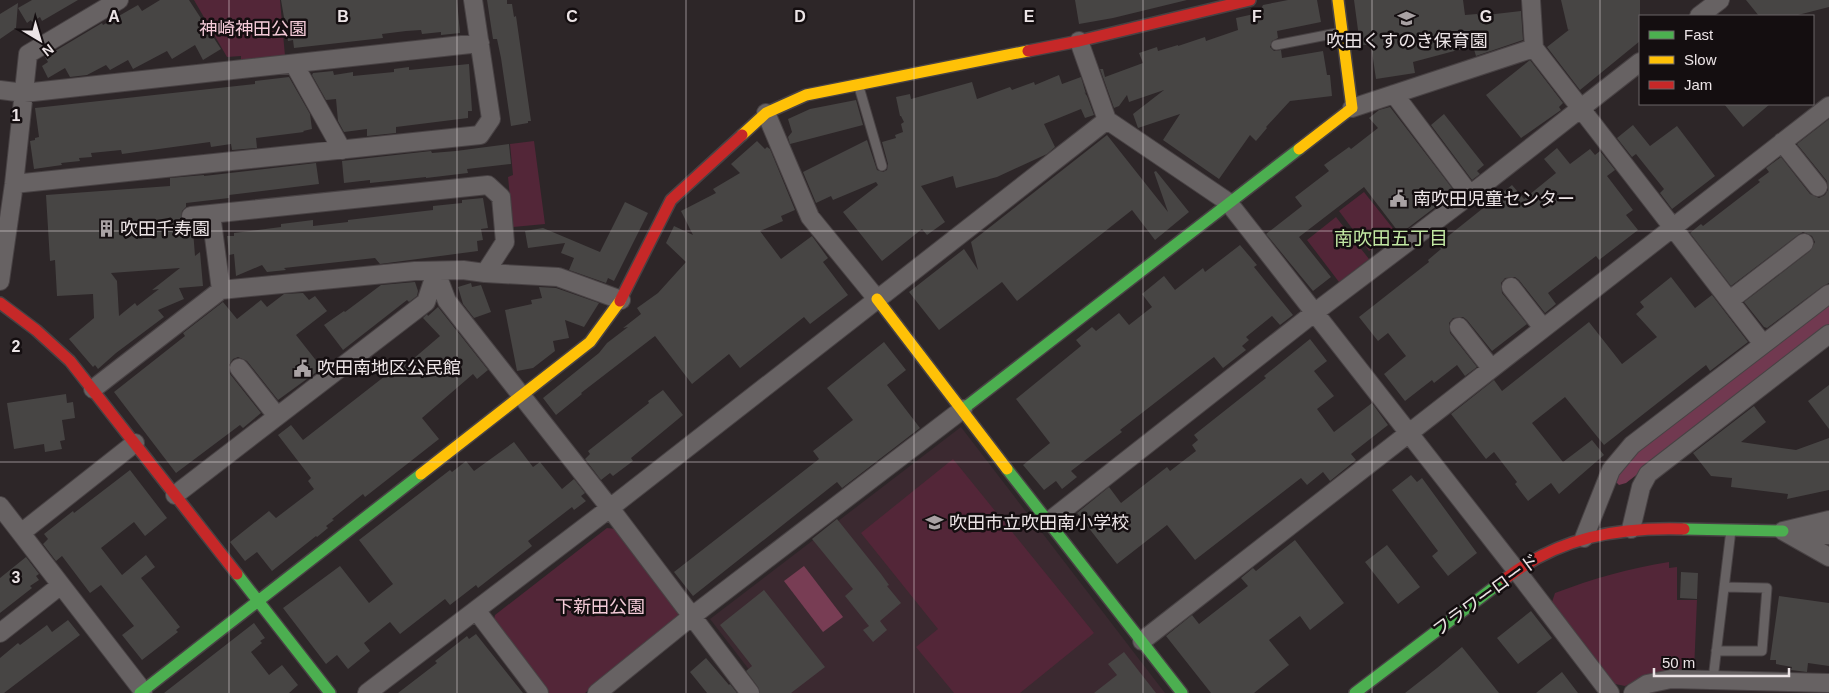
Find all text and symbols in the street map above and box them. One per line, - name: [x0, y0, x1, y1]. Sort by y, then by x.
- text: A: [108, 8, 120, 25]
- text: B: [337, 8, 349, 25]
- text: C: [566, 8, 578, 25]
- text: D: [794, 8, 806, 25]
- text: E: [1024, 8, 1035, 25]
- text: F: [1252, 8, 1262, 25]
- school or university icon: 吹田くすのき保育園: [1397, 8, 1417, 28]
- text: G: [1480, 8, 1492, 25]
- north arrow: [15, 15, 65, 65]
- legend: [1639, 15, 1814, 105]
- park label: 神崎神田公園: [199, 19, 307, 39]
- text: Fast: [1684, 26, 1714, 43]
- place label: 吹田くすのき保育園: [1326, 31, 1488, 51]
- text: N: [39, 41, 57, 60]
- text: Slow: [1684, 51, 1717, 68]
- text: Jam: [1684, 76, 1712, 93]
- text: 1: [12, 107, 21, 124]
- public building icon: 南吹田児童センター: [1389, 189, 1409, 209]
- place label: 南吹田児童センター: [1413, 189, 1575, 209]
- building icon: 吹田千寿園: [96, 219, 116, 239]
- place label: 吹田千寿園: [120, 219, 210, 239]
- district label: 南吹田五丁目: [1334, 228, 1448, 249]
- text: 2: [12, 338, 21, 355]
- public building icon: 吹田南地区公民館: [293, 358, 313, 378]
- place label: 吹田南地区公民館: [317, 358, 461, 378]
- school or university icon: 吹田市立吹田南小学校: [925, 513, 945, 533]
- place label: 吹田市立吹田南小学校: [949, 513, 1129, 533]
- street label: フラワーロード: [1429, 550, 1543, 640]
- text: 3: [12, 569, 21, 586]
- park label: 下新田公園: [555, 597, 645, 617]
- scale bar: [1654, 646, 1789, 678]
- text: 50 m: [1662, 654, 1695, 671]

